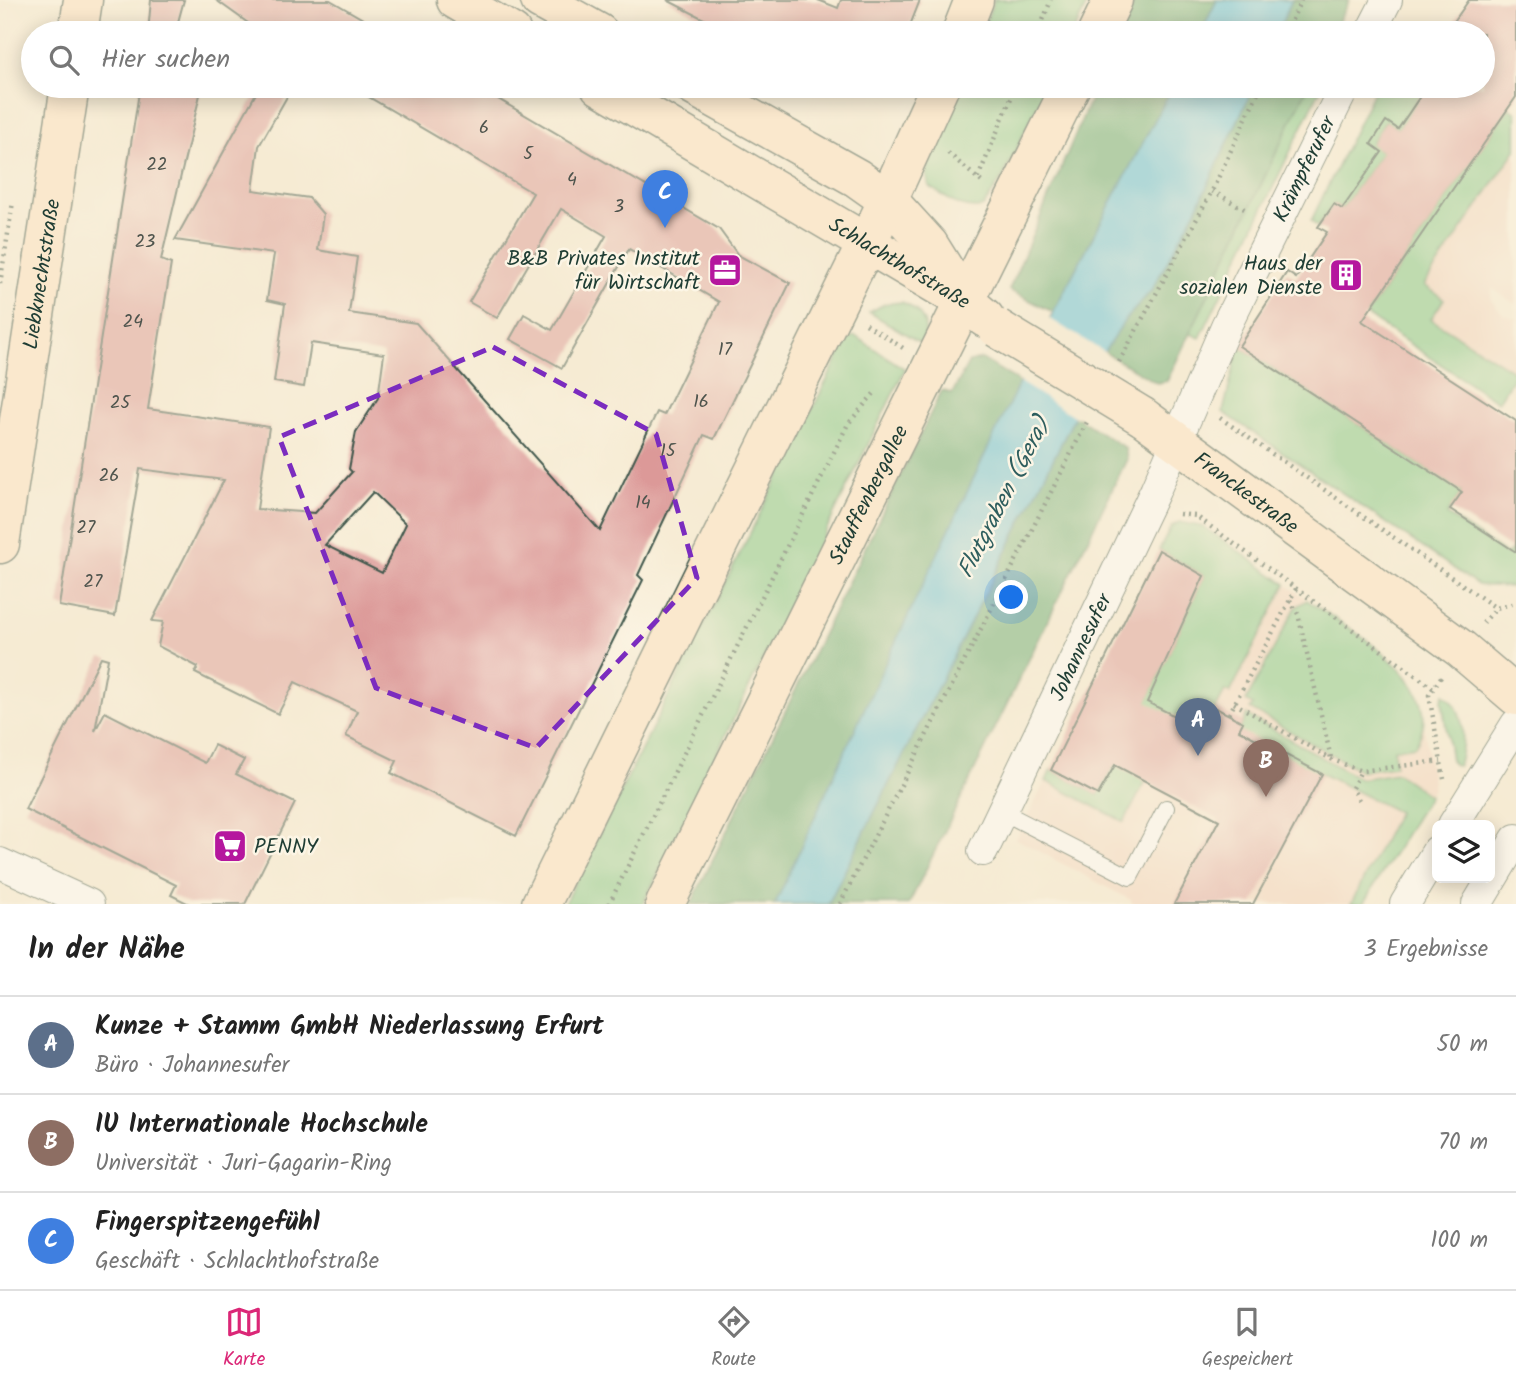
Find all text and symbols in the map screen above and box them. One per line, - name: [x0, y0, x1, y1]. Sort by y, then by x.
- search box: [21, 21, 1495, 98]
- text: Hier suchen: [101, 39, 230, 81]
- icon: search: [45, 41, 83, 79]
- street label: Krämpferufer: [1265, 110, 1346, 228]
- house number: 6: [479, 114, 489, 143]
- house number: 5: [523, 140, 534, 169]
- house number: 22: [147, 151, 167, 180]
- house number: 4: [567, 166, 577, 195]
- pin: C: [642, 170, 688, 228]
- house number: 3: [614, 193, 624, 222]
- street label: Liebknechtstraße: [15, 196, 71, 352]
- street label: Schlachthofstraße: [822, 209, 977, 319]
- house number: 23: [135, 228, 155, 257]
- place label: B&B Privates Institut für Wirtschaft: [507, 243, 701, 300]
- place label: Haus der sozialen Dienste: [1180, 248, 1323, 305]
- office icon: B&B Privates Institut für Wirtschaft: [706, 251, 744, 289]
- building icon: Haus der sozialen Dienste: [1327, 256, 1365, 294]
- house number: 24: [123, 308, 143, 337]
- house number: 17: [718, 336, 733, 365]
- house number: 16: [693, 388, 709, 417]
- house number: 25: [110, 389, 131, 418]
- water label: Flutgraben (Gera): [949, 409, 1062, 585]
- street label: Stauffenbergallee: [821, 419, 918, 571]
- house number: 15: [660, 437, 677, 466]
- street label: Franckestraße: [1186, 444, 1306, 544]
- house number: 26: [99, 462, 119, 491]
- house number: 14: [635, 489, 651, 518]
- house number: 27: [77, 514, 96, 543]
- house number: 27: [84, 568, 103, 597]
- your location: [994, 580, 1028, 614]
- street label: Johannesufer: [1042, 587, 1122, 707]
- pin: A: [1175, 698, 1221, 756]
- pin: B: [1243, 739, 1289, 797]
- map controls: [1432, 820, 1495, 883]
- button: layers: [1432, 820, 1495, 883]
- supermarket icon: PENNY: [211, 827, 249, 865]
- place label: PENNY: [254, 831, 319, 864]
- text: In der Nähe: [28, 926, 185, 974]
- text: 3 Ergebnisse: [1364, 932, 1488, 968]
- text: Kunze + Stamm GmbH Niederlassung Erfurt: [95, 1006, 604, 1048]
- text: A: [44, 1027, 58, 1063]
- text: 50 m: [1437, 1027, 1488, 1063]
- text: Büro · Johannesufer: [95, 1048, 289, 1084]
- text: IU Internationale Hochschule: [95, 1104, 428, 1146]
- text: B: [44, 1125, 58, 1161]
- text: 70 m: [1438, 1125, 1488, 1161]
- text: Universität · Juri-Gagarin-Ring: [95, 1146, 392, 1182]
- text: Fingerspitzengefühl: [95, 1202, 320, 1244]
- text: C: [44, 1223, 58, 1259]
- text: 100 m: [1430, 1223, 1488, 1259]
- text: Geschäft · Schlachthofstraße: [95, 1244, 379, 1280]
- tab: Karte: [223, 1303, 265, 1375]
- tab: Route: [711, 1303, 756, 1375]
- tab: Gespeichert: [1202, 1303, 1293, 1375]

